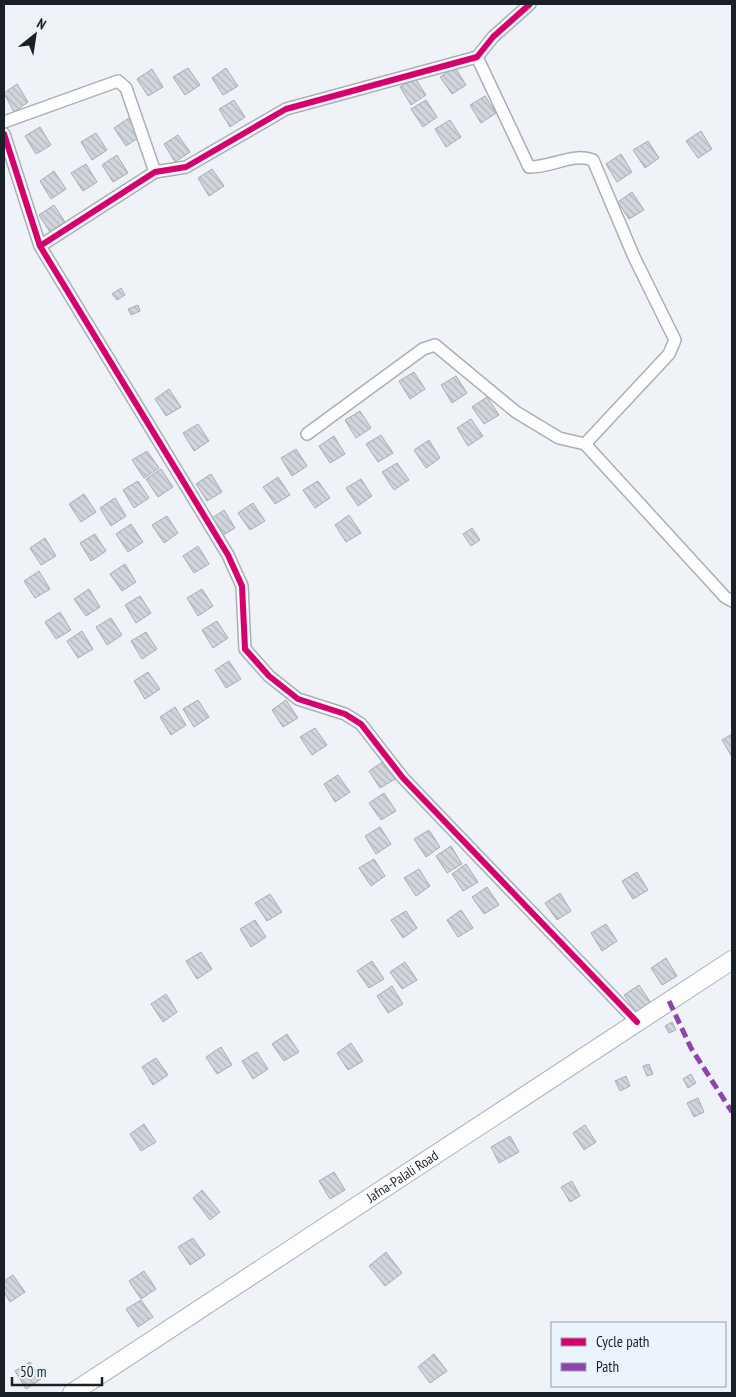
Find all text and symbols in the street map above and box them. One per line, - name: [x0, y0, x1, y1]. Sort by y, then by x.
- north arrow: [10, 10, 60, 60]
- text: N: [34, 14, 49, 33]
- street label: Jafna-Palali Road: [362, 1146, 442, 1207]
- legend: [551, 1322, 726, 1387]
- text: Cycle path: [596, 1332, 649, 1351]
- scale bar: [12, 1354, 102, 1386]
- text: Path: [596, 1357, 619, 1376]
- text: 50 m: [20, 1362, 46, 1381]

